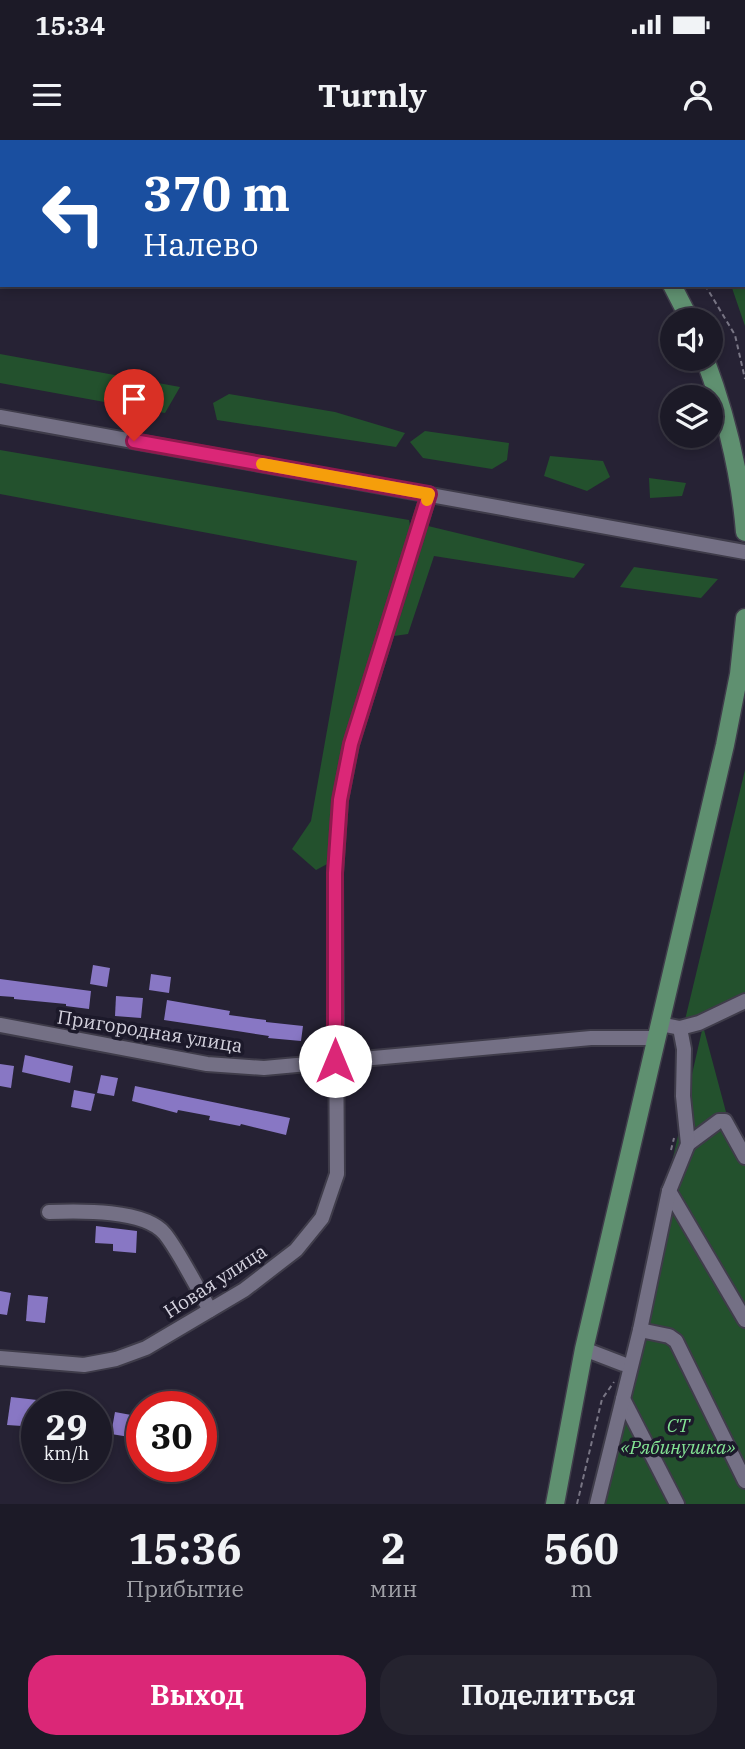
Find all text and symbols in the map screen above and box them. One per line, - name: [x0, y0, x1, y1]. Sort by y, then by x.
- text: 15:34: [35, 8, 105, 42]
- text: Turnly: [318, 74, 427, 116]
- icon: menu: [28, 76, 66, 114]
- icon: person: [679, 76, 717, 114]
- text: 370 m: [143, 161, 290, 224]
- icon: left: [28, 168, 119, 259]
- text: Налево: [143, 223, 259, 265]
- map controls: [660, 308, 723, 448]
- button: sound: [660, 308, 723, 371]
- pin: [104, 369, 164, 441]
- icon: arrive: [115, 380, 153, 418]
- button: layers: [660, 385, 723, 448]
- street label: Пригородная улица: [56, 1004, 244, 1058]
- position arrow: [298, 1024, 372, 1098]
- street label: Новая улица: [159, 1239, 271, 1323]
- speed limit sign: 30: [126, 1391, 217, 1482]
- text: 29: [45, 1404, 88, 1450]
- park label: СТ «Рябинушка»: [620, 1413, 736, 1459]
- text: km/h: [44, 1442, 89, 1465]
- text: 15:36: [128, 1521, 242, 1576]
- text: 2: [381, 1521, 406, 1576]
- text: 560: [543, 1521, 619, 1576]
- text: Прибытие: [126, 1573, 244, 1603]
- text: мин: [370, 1573, 418, 1603]
- text: m: [570, 1573, 592, 1603]
- button: Выход: [28, 1655, 366, 1735]
- button: Поделиться: [380, 1655, 717, 1735]

